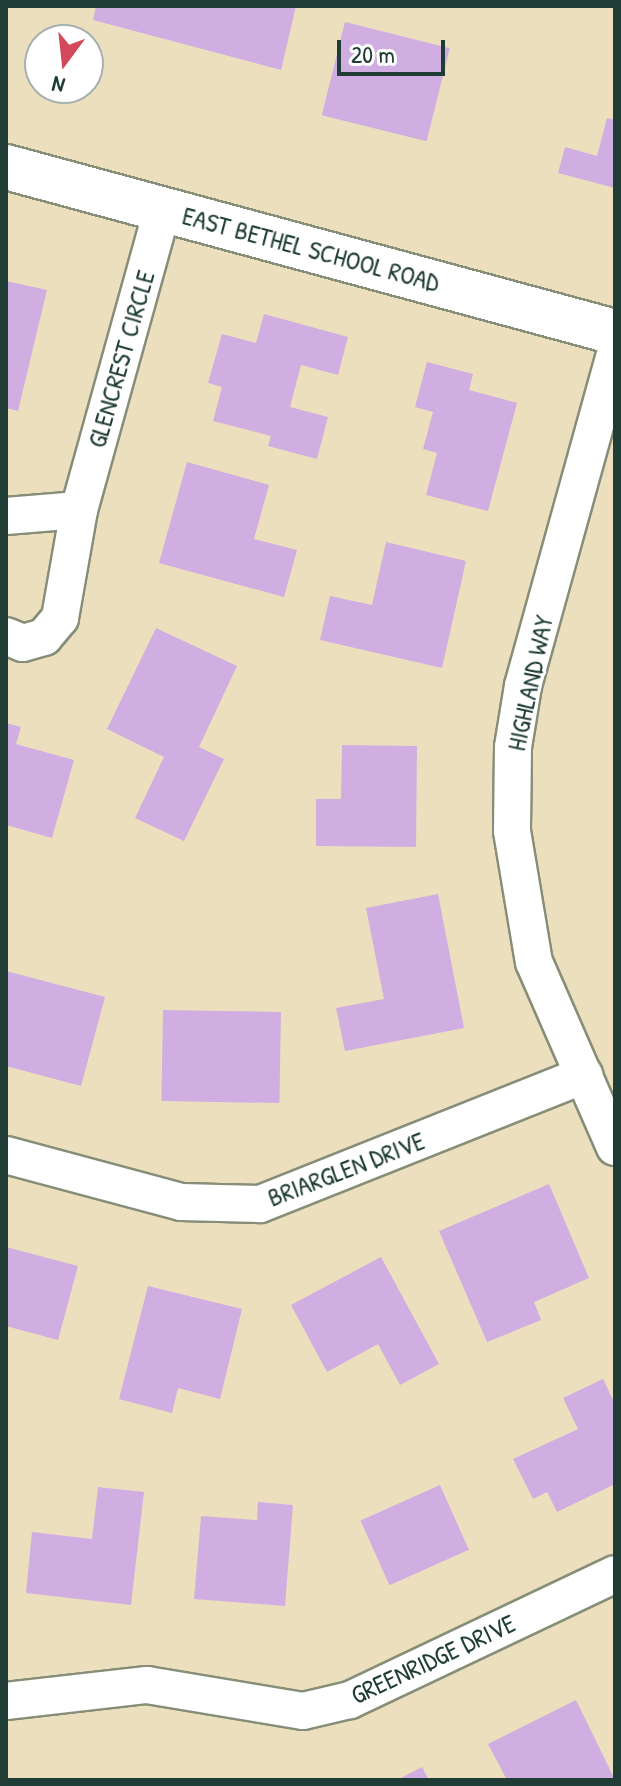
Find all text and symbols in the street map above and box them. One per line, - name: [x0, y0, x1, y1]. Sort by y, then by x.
- north arrow: [24, 24, 104, 104]
- scale bar: [341, 24, 449, 74]
- text: 20 m: [351, 38, 395, 70]
- text: N: [49, 69, 68, 101]
- street label: EAST BETHEL SCHOOL ROAD: [179, 200, 443, 298]
- street label: GLENCREST CIRCLE: [81, 267, 161, 451]
- street label: HIGHLAND WAY: [500, 612, 560, 754]
- street label: BRIARGLEN DRIVE: [263, 1125, 429, 1213]
- street label: GREENRIDGE DRIVE: [346, 1607, 520, 1711]

